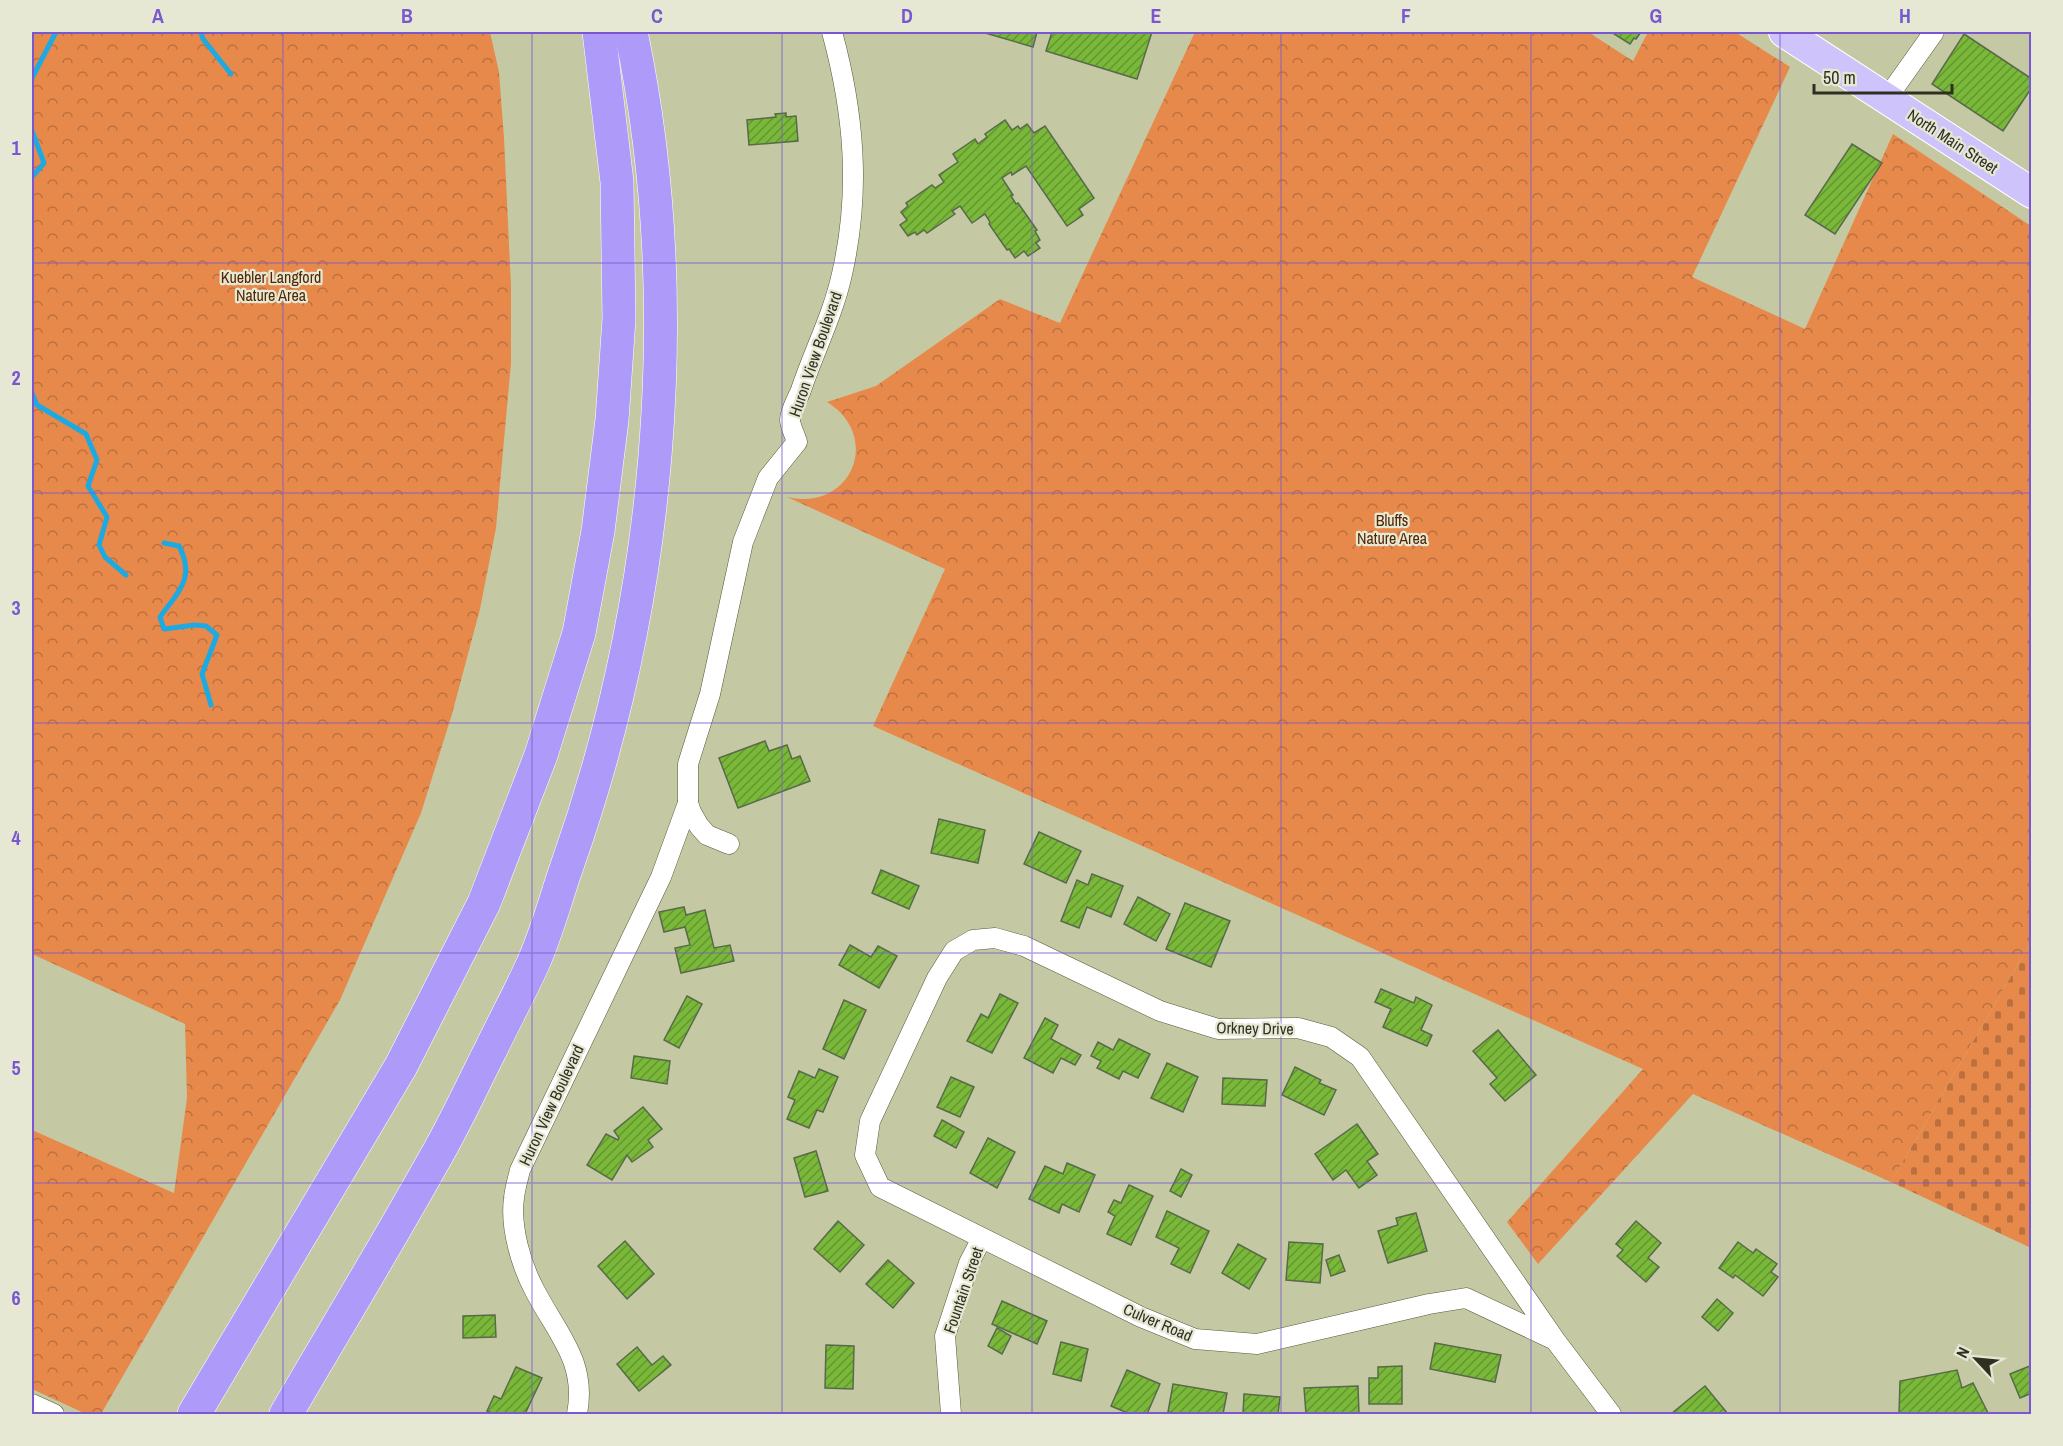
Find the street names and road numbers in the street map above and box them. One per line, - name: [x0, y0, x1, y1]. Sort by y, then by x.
- street label: North Main Street: [1904, 104, 2003, 179]
- street label: Huron View Boulevard: [783, 288, 847, 420]
- street label: Orkney Drive: [1216, 1016, 1294, 1040]
- street label: Huron View Boulevard: [513, 1041, 589, 1169]
- street label: Fountain Street: [938, 1244, 988, 1336]
- street label: Culver Road: [1120, 1298, 1196, 1346]

